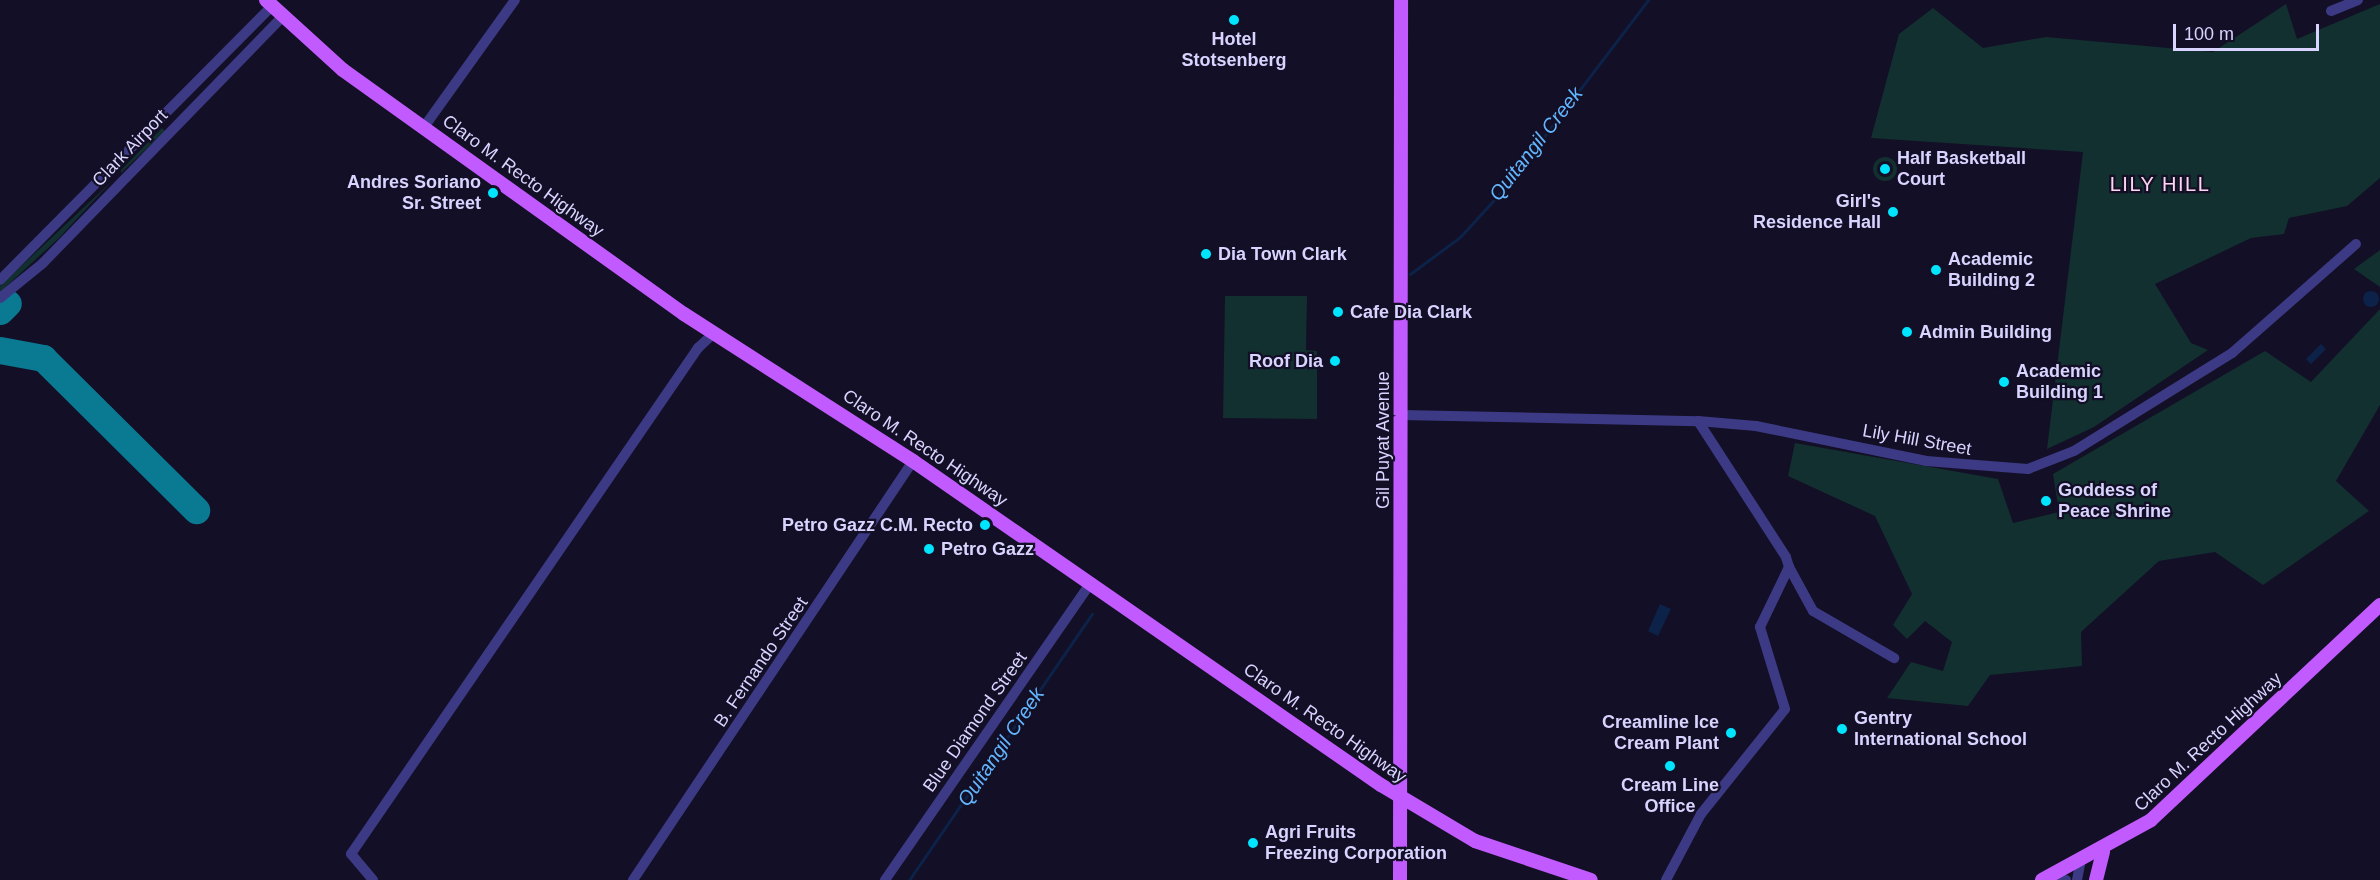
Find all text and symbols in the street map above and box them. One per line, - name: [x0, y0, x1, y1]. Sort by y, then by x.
- scale bar: [2176, 12, 2322, 50]
- marker: Hotel Stotsenberg: [1227, 13, 1241, 27]
- text: 100 m: [2184, 24, 2234, 44]
- place label: Hotel Stotsenberg: [1181, 29, 1287, 72]
- water label: Quitangil Creek: [1484, 82, 1588, 206]
- street label: Clark Airport: [87, 105, 173, 191]
- street label: Claro M. Recto Highway: [438, 110, 608, 242]
- place label: Half Basketball Court: [1897, 148, 2026, 190]
- marker: Half Basketball Court: [1878, 162, 1892, 176]
- place label: Andres Soriano Sr. Street: [347, 172, 481, 214]
- district label: LILY HILL: [2110, 172, 2210, 196]
- marker: Andres Soriano Sr. Street: [486, 186, 500, 200]
- place label: Girl's Residence Hall: [1753, 191, 1881, 234]
- marker: Girl's Residence Hall: [1886, 205, 1900, 219]
- place label: Dia Town Clark: [1218, 243, 1347, 265]
- marker: Dia Town Clark: [1199, 247, 1213, 261]
- place label: Academic Building 2: [1948, 249, 2035, 292]
- marker: Academic Building 2: [1929, 263, 1943, 277]
- place label: Cafe Dia Clark: [1350, 301, 1472, 323]
- marker: Cafe Dia Clark: [1331, 305, 1345, 319]
- place label: Admin Building: [1919, 321, 2052, 343]
- marker: Admin Building: [1900, 325, 1914, 339]
- place label: Roof Dia: [1249, 350, 1323, 372]
- marker: Roof Dia: [1328, 354, 1342, 368]
- place label: Academic Building 1: [2016, 361, 2103, 404]
- street label: Gil Puyat Avenue: [1372, 371, 1394, 509]
- marker: Academic Building 1: [1997, 375, 2011, 389]
- street label: Claro M. Recto Highway: [839, 385, 1011, 511]
- street label: Lily Hill Street: [1861, 420, 1973, 460]
- place label: Goddess of Peace Shrine: [2058, 480, 2171, 522]
- marker: Goddess of Peace Shrine: [2039, 494, 2053, 508]
- place label: Petro Gazz C.M. Recto: [782, 514, 973, 536]
- marker: Petro Gazz C.M. Recto: [978, 518, 992, 532]
- place label: Petro Gazz: [941, 538, 1034, 560]
- marker: Petro Gazz: [922, 542, 936, 556]
- street label: B. Fernando Street: [710, 593, 812, 731]
- street label: Blue Diamond Street: [919, 648, 1031, 796]
- street label: Claro M. Recto Highway: [1239, 658, 1411, 788]
- street label: Claro M. Recto Highway: [2130, 668, 2286, 816]
- water label: Quitangil Creek: [953, 683, 1049, 811]
- place label: Gentry International School: [1854, 708, 2027, 750]
- place label: Creamline Ice Cream Plant: [1602, 712, 1719, 754]
- marker: Gentry International School: [1835, 722, 1849, 736]
- marker: Creamline Ice Cream Plant: [1724, 726, 1738, 740]
- marker: Cream Line Office: [1663, 759, 1677, 773]
- place label: Cream Line Office: [1621, 775, 1719, 818]
- place label: Agri Fruits Freezing Corporation: [1265, 822, 1447, 864]
- marker: Agri Fruits Freezing Corporation: [1246, 836, 1260, 850]

